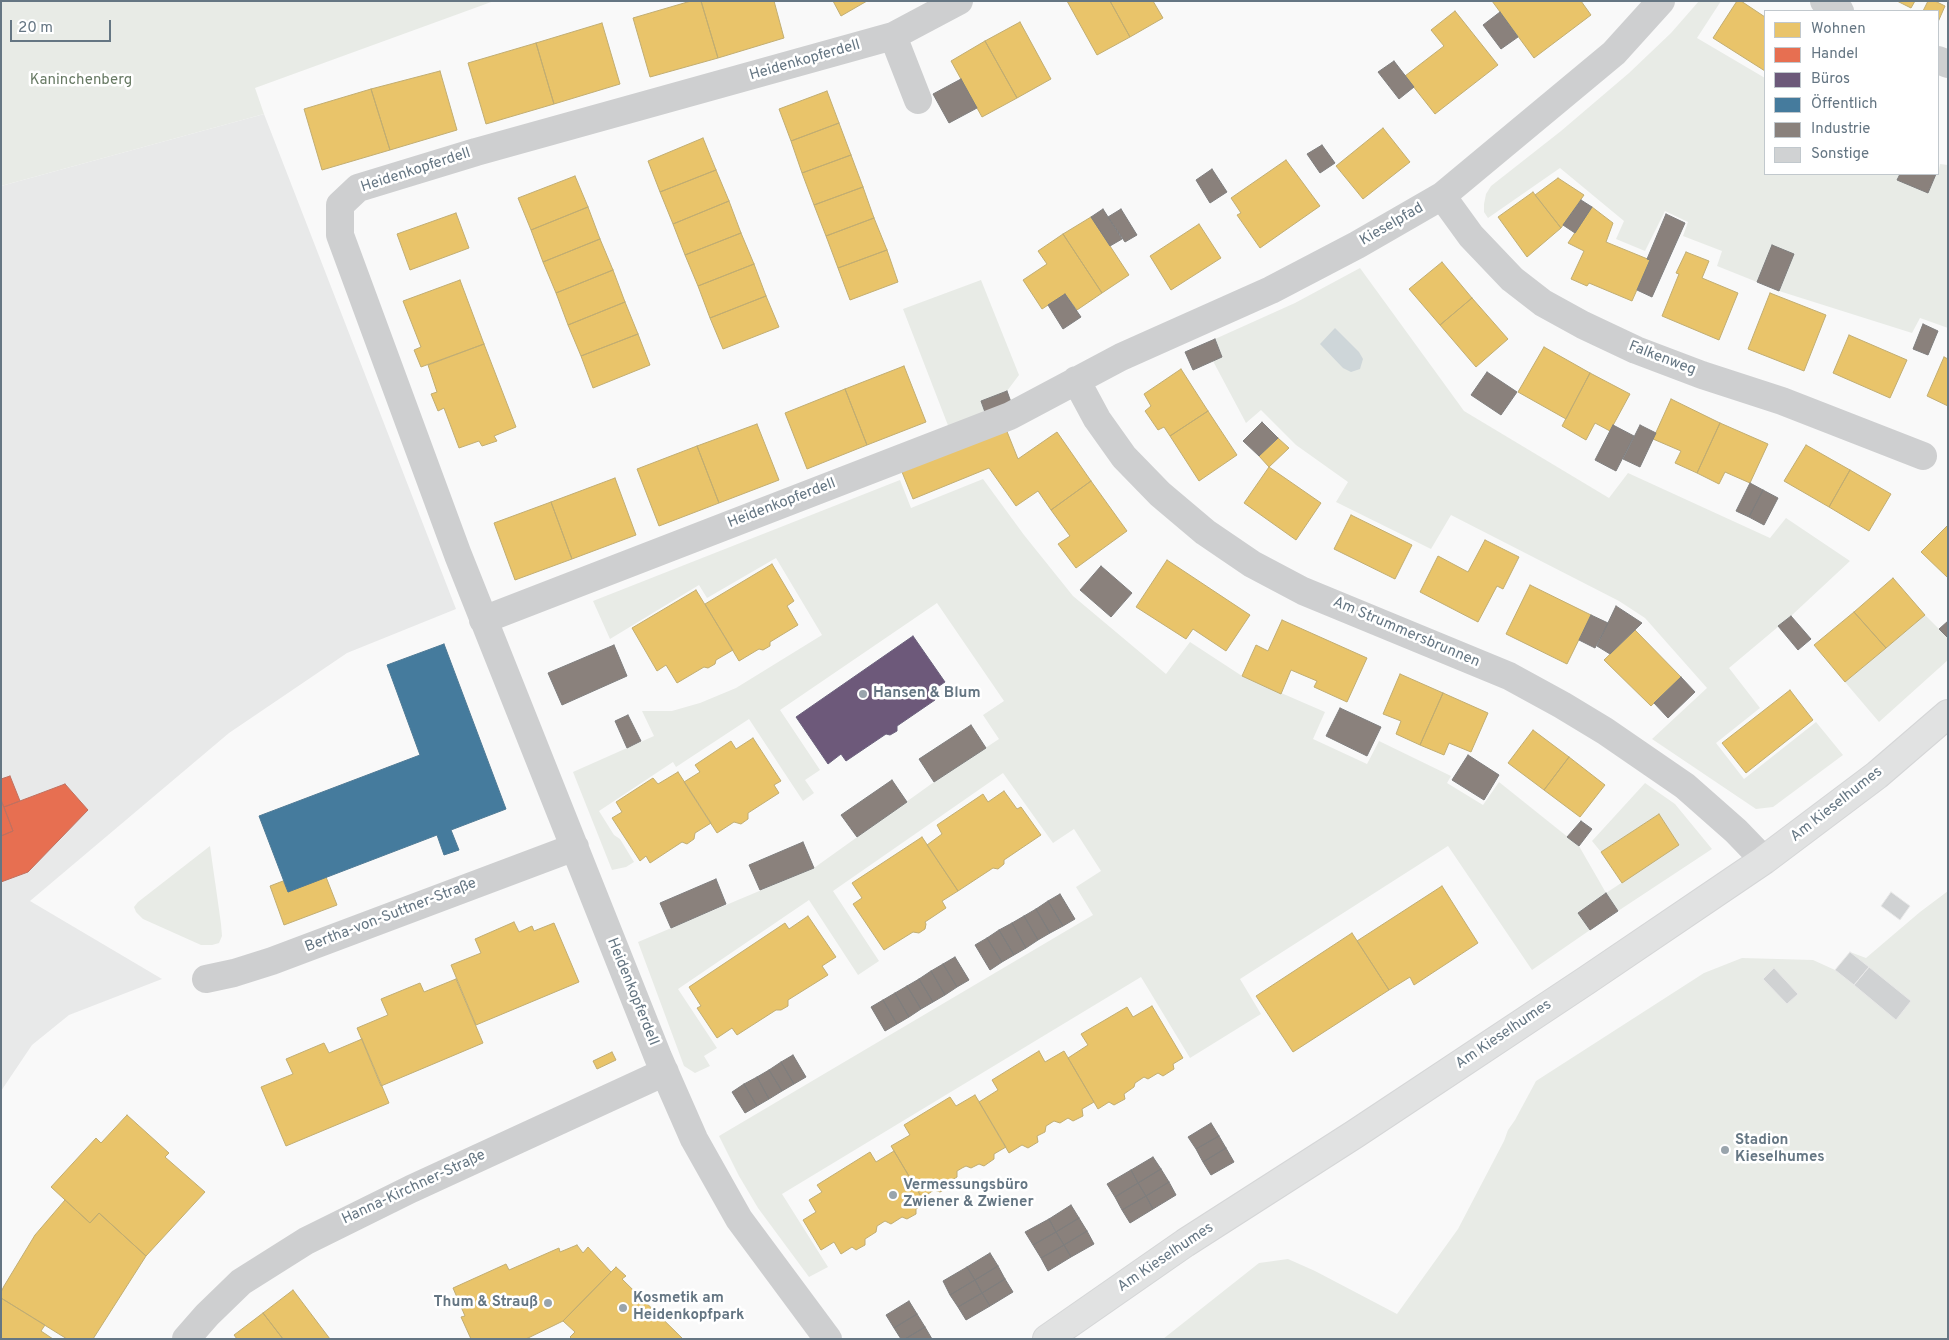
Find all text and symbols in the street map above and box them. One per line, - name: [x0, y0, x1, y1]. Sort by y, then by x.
- scale bar: [12, 10, 114, 42]
- legend: [1764, 10, 1939, 175]
- text: 20 m: [18, 19, 53, 38]
- text: Wohnen: [1811, 20, 1866, 39]
- street label: Heidenkopferdell: [748, 37, 862, 85]
- text: Handel: [1811, 45, 1858, 64]
- text: Büros: [1811, 70, 1850, 89]
- park label: Kaninchenberg: [30, 72, 132, 90]
- text: Öffentlich: [1811, 95, 1878, 114]
- text: Industrie: [1811, 120, 1870, 139]
- street label: Heidenkopferdell: [359, 145, 473, 197]
- text: Sonstige: [1811, 145, 1869, 164]
- street label: Kieselpfad: [1357, 200, 1427, 250]
- street label: Falkenweg: [1626, 338, 1698, 380]
- street label: Heidenkopferdell: [725, 475, 839, 533]
- street label: Am Strummersbrunnen: [1330, 594, 1482, 672]
- place label: Hansen & Blum: [873, 685, 981, 703]
- marker: Hansen & Blum: [857, 688, 869, 700]
- street label: Am Kieselhumes: [1787, 763, 1887, 847]
- street label: Bertha-von-Suttner-Straße: [303, 875, 479, 957]
- street label: Heidenkopferdell: [602, 936, 662, 1048]
- street label: Am Kieselhumes: [1453, 996, 1555, 1074]
- place label: Stadion Kieselhumes: [1735, 1132, 1825, 1167]
- marker: Stadion Kieselhumes: [1719, 1144, 1731, 1156]
- street label: Hanna-Kirchner-Straße: [339, 1147, 489, 1229]
- place label: Vermessungsbüro Zwiener & Zwiener: [903, 1177, 1034, 1212]
- marker: Vermessungsbüro Zwiener & Zwiener: [887, 1189, 899, 1201]
- street label: Am Kieselhumes: [1115, 1219, 1217, 1297]
- place label: Kosmetik am Heidenkopfpark: [633, 1290, 744, 1325]
- place label: Thum & Strauß: [434, 1294, 538, 1312]
- marker: Thum & Strauß: [542, 1297, 554, 1309]
- marker: Kosmetik am Heidenkopfpark: [617, 1302, 629, 1314]

